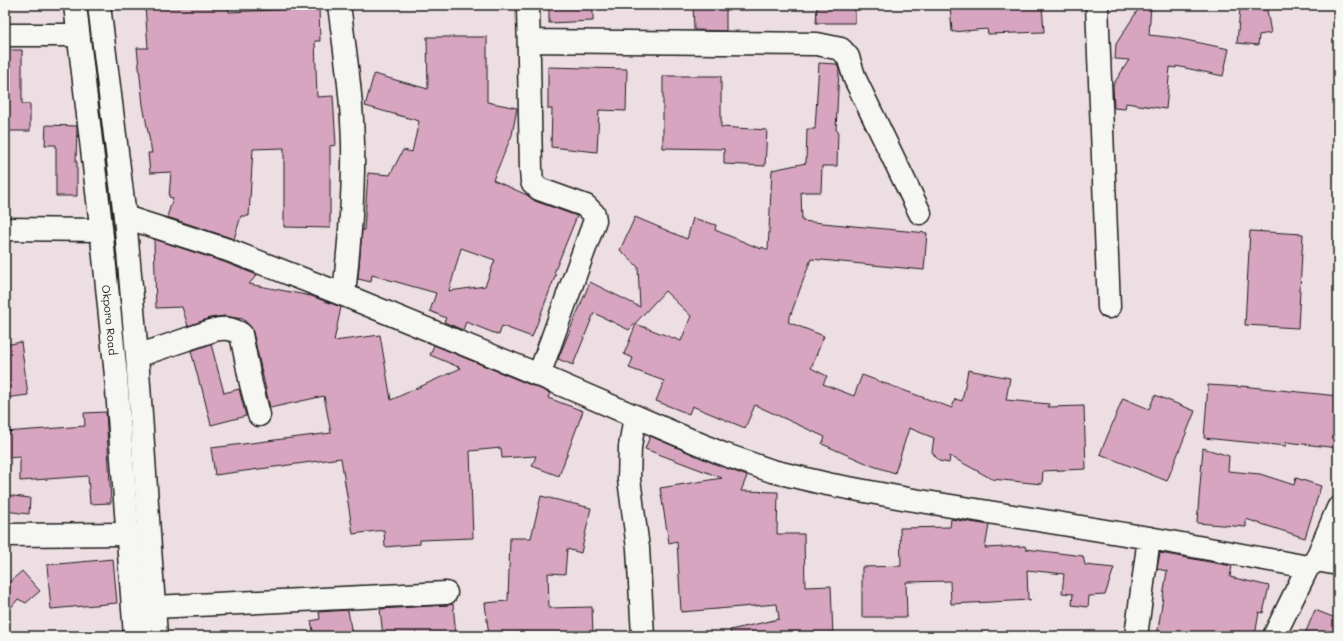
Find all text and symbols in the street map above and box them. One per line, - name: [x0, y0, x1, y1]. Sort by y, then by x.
- street label: Okporo Road: [99, 284, 121, 356]

